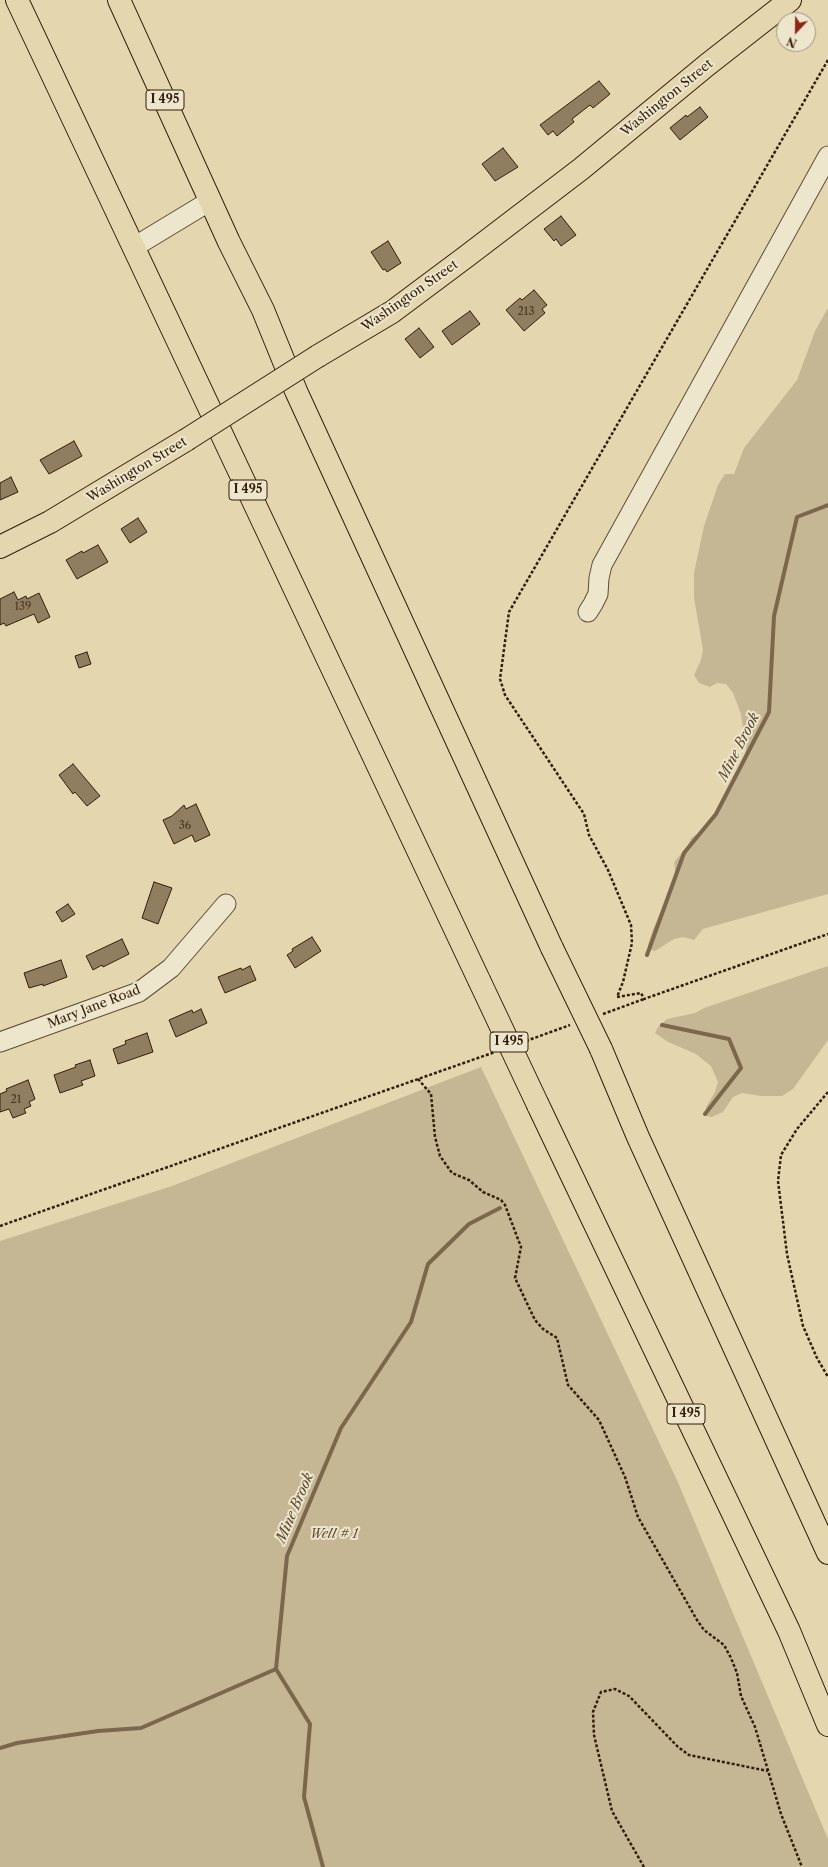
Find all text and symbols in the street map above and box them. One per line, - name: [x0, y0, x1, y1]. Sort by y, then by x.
- north arrow: [776, 12, 816, 52]
- text: N: [785, 34, 799, 50]
- street label: Washington Street: [618, 56, 716, 140]
- road number: I 495: [146, 90, 184, 110]
- street label: Washington Street: [359, 257, 461, 335]
- house number: 213: [517, 305, 535, 319]
- street label: Washington Street: [84, 434, 190, 506]
- road number: I 495: [229, 480, 267, 500]
- house number: 139: [14, 600, 32, 614]
- water label: Mine Brook: [715, 710, 763, 784]
- house number: 36: [179, 819, 191, 833]
- street label: Mary Jane Road: [45, 982, 143, 1032]
- road number: I 495: [490, 1032, 528, 1052]
- house number: 21: [11, 1093, 21, 1107]
- road number: I 495: [667, 1404, 705, 1424]
- water label: Mine Brook: [273, 1470, 317, 1546]
- park label: Well # 1: [310, 1526, 358, 1542]

